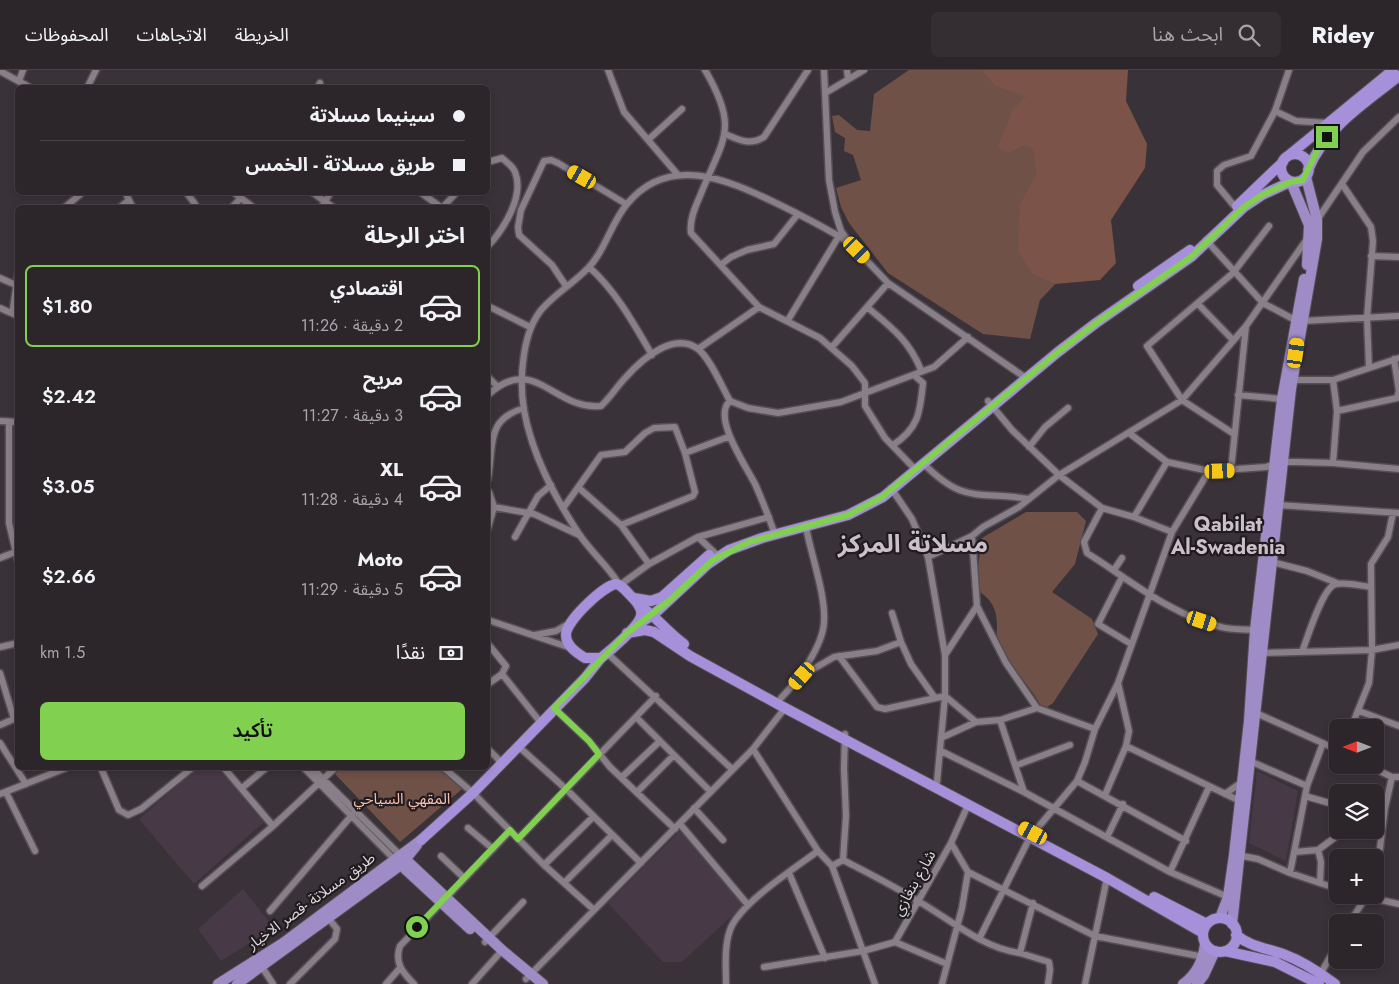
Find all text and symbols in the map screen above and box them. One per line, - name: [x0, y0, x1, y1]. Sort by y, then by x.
- search box: [931, 12, 1281, 57]
- text: Ridey: [1311, 17, 1374, 52]
- text: ابحث هنا: [1152, 21, 1223, 48]
- icon: search: [1235, 21, 1263, 49]
- text: المحفوظات: [25, 22, 109, 48]
- text: الاتجاهات: [137, 22, 207, 48]
- text: الخريطة: [235, 22, 289, 48]
- text: سينيما مسلاتة: [310, 102, 435, 129]
- route end: [1316, 126, 1338, 148]
- text: طريق مسلاتة - الخمس: [245, 151, 435, 178]
- car: [565, 163, 598, 191]
- text: اختر الرحلة: [364, 219, 465, 251]
- car: [841, 234, 872, 266]
- text: اقتصادي: [330, 275, 403, 302]
- icon: car: [418, 284, 463, 329]
- text: $1.80: [42, 293, 93, 320]
- text: 2 دقيقة · 11:26: [301, 314, 403, 337]
- car: [1286, 337, 1305, 369]
- text: مريح: [363, 365, 403, 392]
- icon: car: [418, 374, 463, 419]
- text: $2.42: [42, 383, 96, 410]
- text: 3 دقيقة · 11:27: [302, 404, 403, 427]
- text: XL: [380, 456, 403, 483]
- car: [1204, 463, 1235, 479]
- icon: car: [418, 464, 463, 509]
- text: $3.05: [42, 473, 95, 500]
- text: 4 دقيقة · 11:28: [301, 488, 403, 511]
- district label: Qabilat Al-Swadenia: [1170, 510, 1285, 562]
- district label: مسلاتة المركز: [837, 525, 988, 561]
- text: Moto: [358, 546, 403, 573]
- icon: car: [418, 554, 463, 599]
- text: $2.66: [42, 563, 96, 590]
- text: 5 دقيقة · 11:29: [301, 578, 403, 601]
- car: [1185, 609, 1218, 633]
- text: نقدًا: [396, 639, 425, 666]
- icon: cash: [437, 639, 465, 667]
- text: 1.5 km: [40, 641, 85, 664]
- car: [786, 660, 817, 692]
- button: تأكيد: [40, 702, 465, 760]
- north arrow: [1329, 719, 1384, 774]
- map controls: [1329, 719, 1384, 969]
- button: layers: [1329, 784, 1384, 839]
- park label: المقهي السياحي: [354, 788, 450, 810]
- car: [1016, 819, 1049, 847]
- street label: شارع بنغازي: [887, 846, 942, 920]
- street label: طريق مسلاتة -قصر الاخيار: [242, 847, 380, 956]
- button: +: [1329, 849, 1384, 904]
- button: −: [1329, 914, 1384, 969]
- route start: [406, 916, 428, 938]

